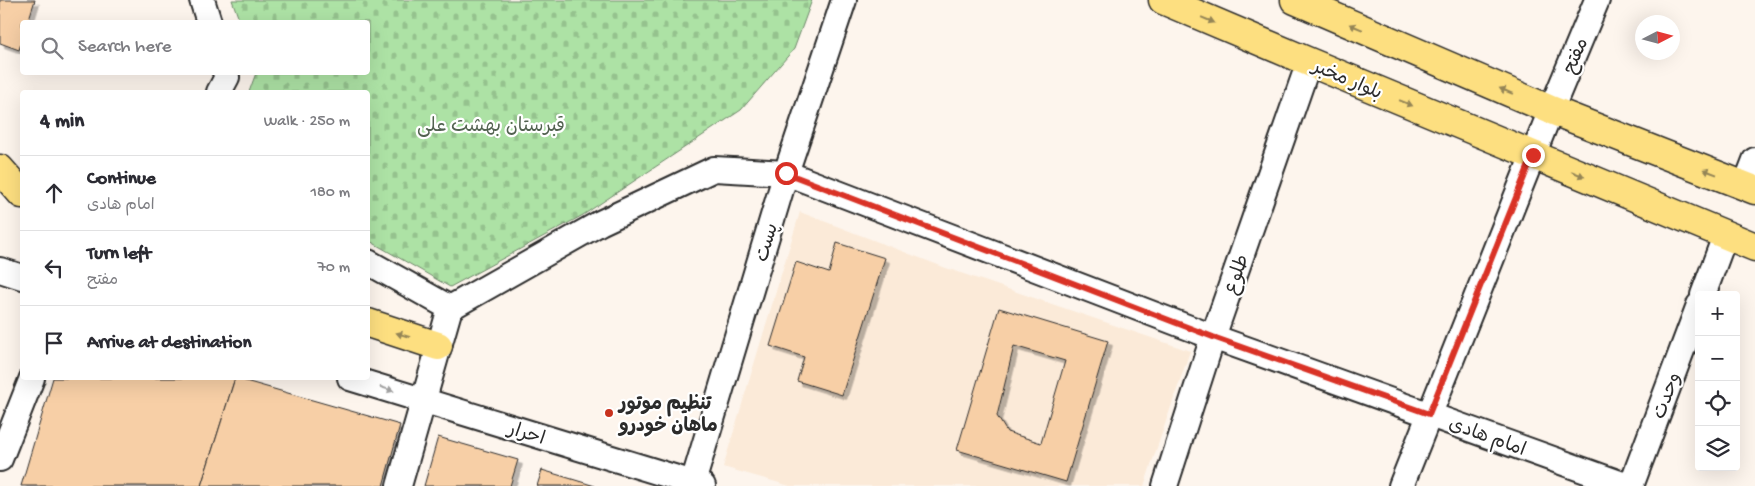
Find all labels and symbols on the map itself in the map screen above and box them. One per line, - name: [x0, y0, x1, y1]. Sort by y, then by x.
- north arrow: [1635, 15, 1680, 60]
- one-way arrow: [1201, 16, 1216, 24]
- one-way arrow: [1349, 23, 1363, 31]
- street label: مفتح: [1559, 35, 1595, 78]
- street label: بلوار مخبر: [1306, 55, 1385, 106]
- one-way arrow: [1499, 86, 1513, 94]
- one-way arrow: [1399, 99, 1413, 107]
- park label: قبرستان بهشت علی: [417, 116, 565, 139]
- route end: [1522, 144, 1545, 167]
- route start: [775, 162, 798, 185]
- one-way arrow: [1702, 168, 1717, 175]
- one-way arrow: [1571, 171, 1585, 179]
- street label: پست: [752, 221, 785, 265]
- street label: طلوع: [1221, 252, 1256, 298]
- one-way arrow: [395, 330, 410, 338]
- street label: وحدت: [1649, 370, 1688, 423]
- one-way arrow: [379, 385, 394, 393]
- place label: تنظیم موتور ماهان خودرو: [617, 394, 718, 439]
- marker: تنظیم موتور ماهان خودرو: [603, 407, 615, 419]
- street label: امام هادی: [1445, 414, 1528, 463]
- street label: احرار: [503, 418, 547, 452]

